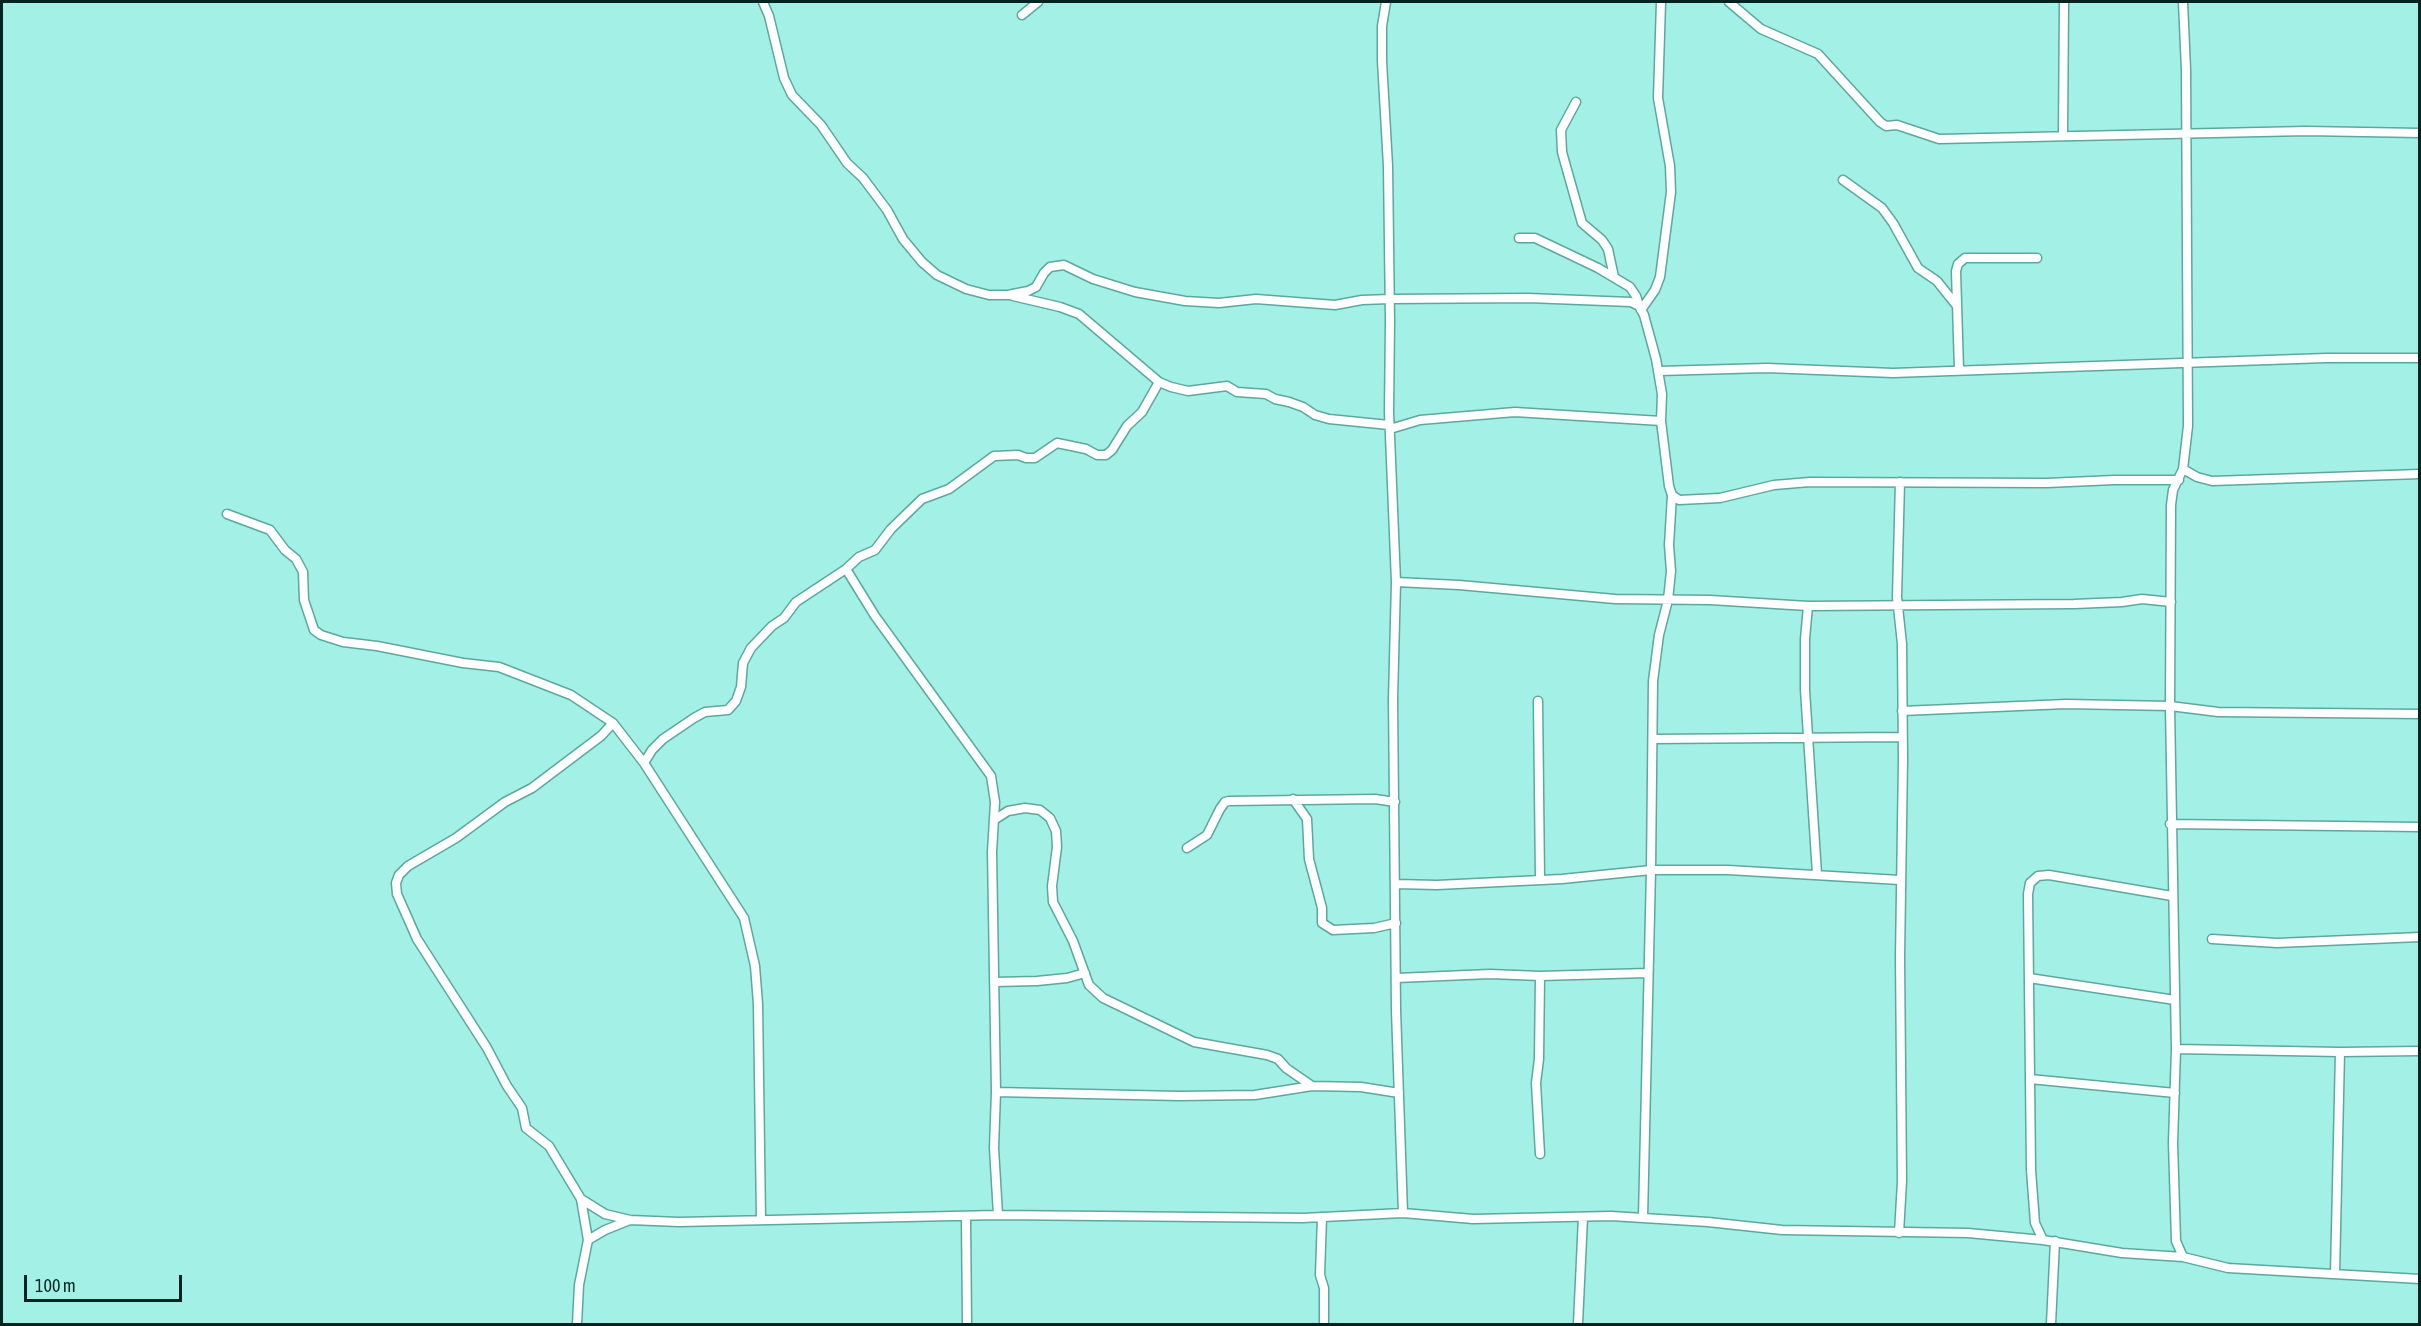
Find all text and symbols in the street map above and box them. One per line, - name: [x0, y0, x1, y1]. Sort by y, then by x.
- scale bar: [27, 1263, 184, 1301]
- text: 100 m: [35, 1275, 76, 1296]

